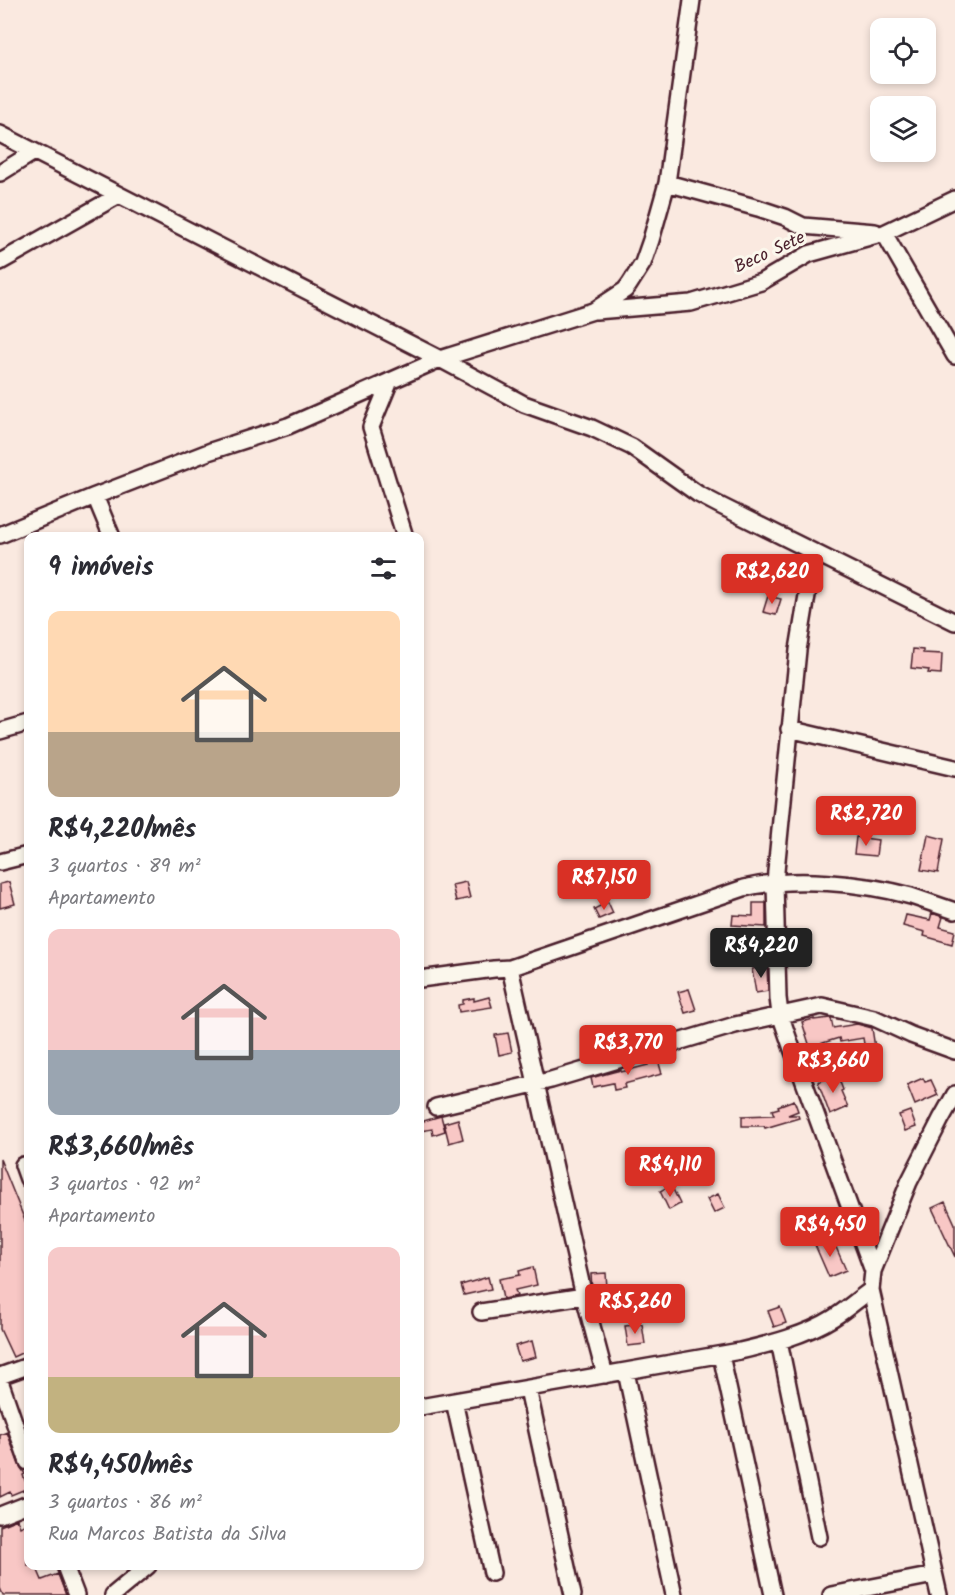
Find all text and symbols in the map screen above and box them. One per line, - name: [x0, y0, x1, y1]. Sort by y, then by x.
- map controls: [870, 18, 936, 162]
- button: locate: [870, 18, 936, 84]
- button: layers: [870, 96, 936, 162]
- street label: Beco Sete: [730, 224, 810, 282]
- text: 9 imóveis: [48, 547, 154, 589]
- icon: filters: [367, 552, 400, 585]
- pin: R$2,620: [717, 554, 827, 605]
- text: R$2,620: [735, 557, 809, 589]
- icon: home: [170, 650, 278, 758]
- pin: R$2,720: [811, 796, 921, 847]
- text: R$2,720: [830, 799, 902, 831]
- text: R$4,220/mês: [48, 809, 196, 851]
- text: 3 quartos · 89 m²: [48, 851, 201, 883]
- pin: R$7,150: [549, 860, 659, 911]
- text: R$7,150: [572, 863, 636, 895]
- text: Apartamento: [48, 883, 155, 915]
- pin: R$4,220: [706, 928, 816, 979]
- text: R$4,220: [724, 931, 798, 963]
- icon: home: [170, 968, 278, 1076]
- pin: R$3,770: [573, 1025, 683, 1076]
- text: R$3,770: [593, 1028, 663, 1060]
- pin: R$3,660: [778, 1043, 888, 1094]
- text: R$3,660: [797, 1046, 869, 1078]
- text: R$3,660/mês: [48, 1127, 194, 1169]
- pin: R$4,110: [615, 1147, 725, 1198]
- text: R$4,110: [639, 1150, 701, 1182]
- text: 3 quartos · 92 m²: [48, 1169, 200, 1201]
- text: Apartamento: [48, 1201, 155, 1233]
- pin: R$4,450: [775, 1207, 885, 1258]
- text: R$4,450: [794, 1210, 866, 1242]
- pin: R$5,260: [580, 1284, 690, 1335]
- icon: home: [170, 1286, 278, 1394]
- text: R$5,260: [599, 1287, 671, 1319]
- text: R$4,450/mês: [48, 1445, 193, 1487]
- text: 3 quartos · 86 m²: [48, 1487, 202, 1519]
- text: Rua Marcos Batista da Silva: [48, 1519, 287, 1551]

